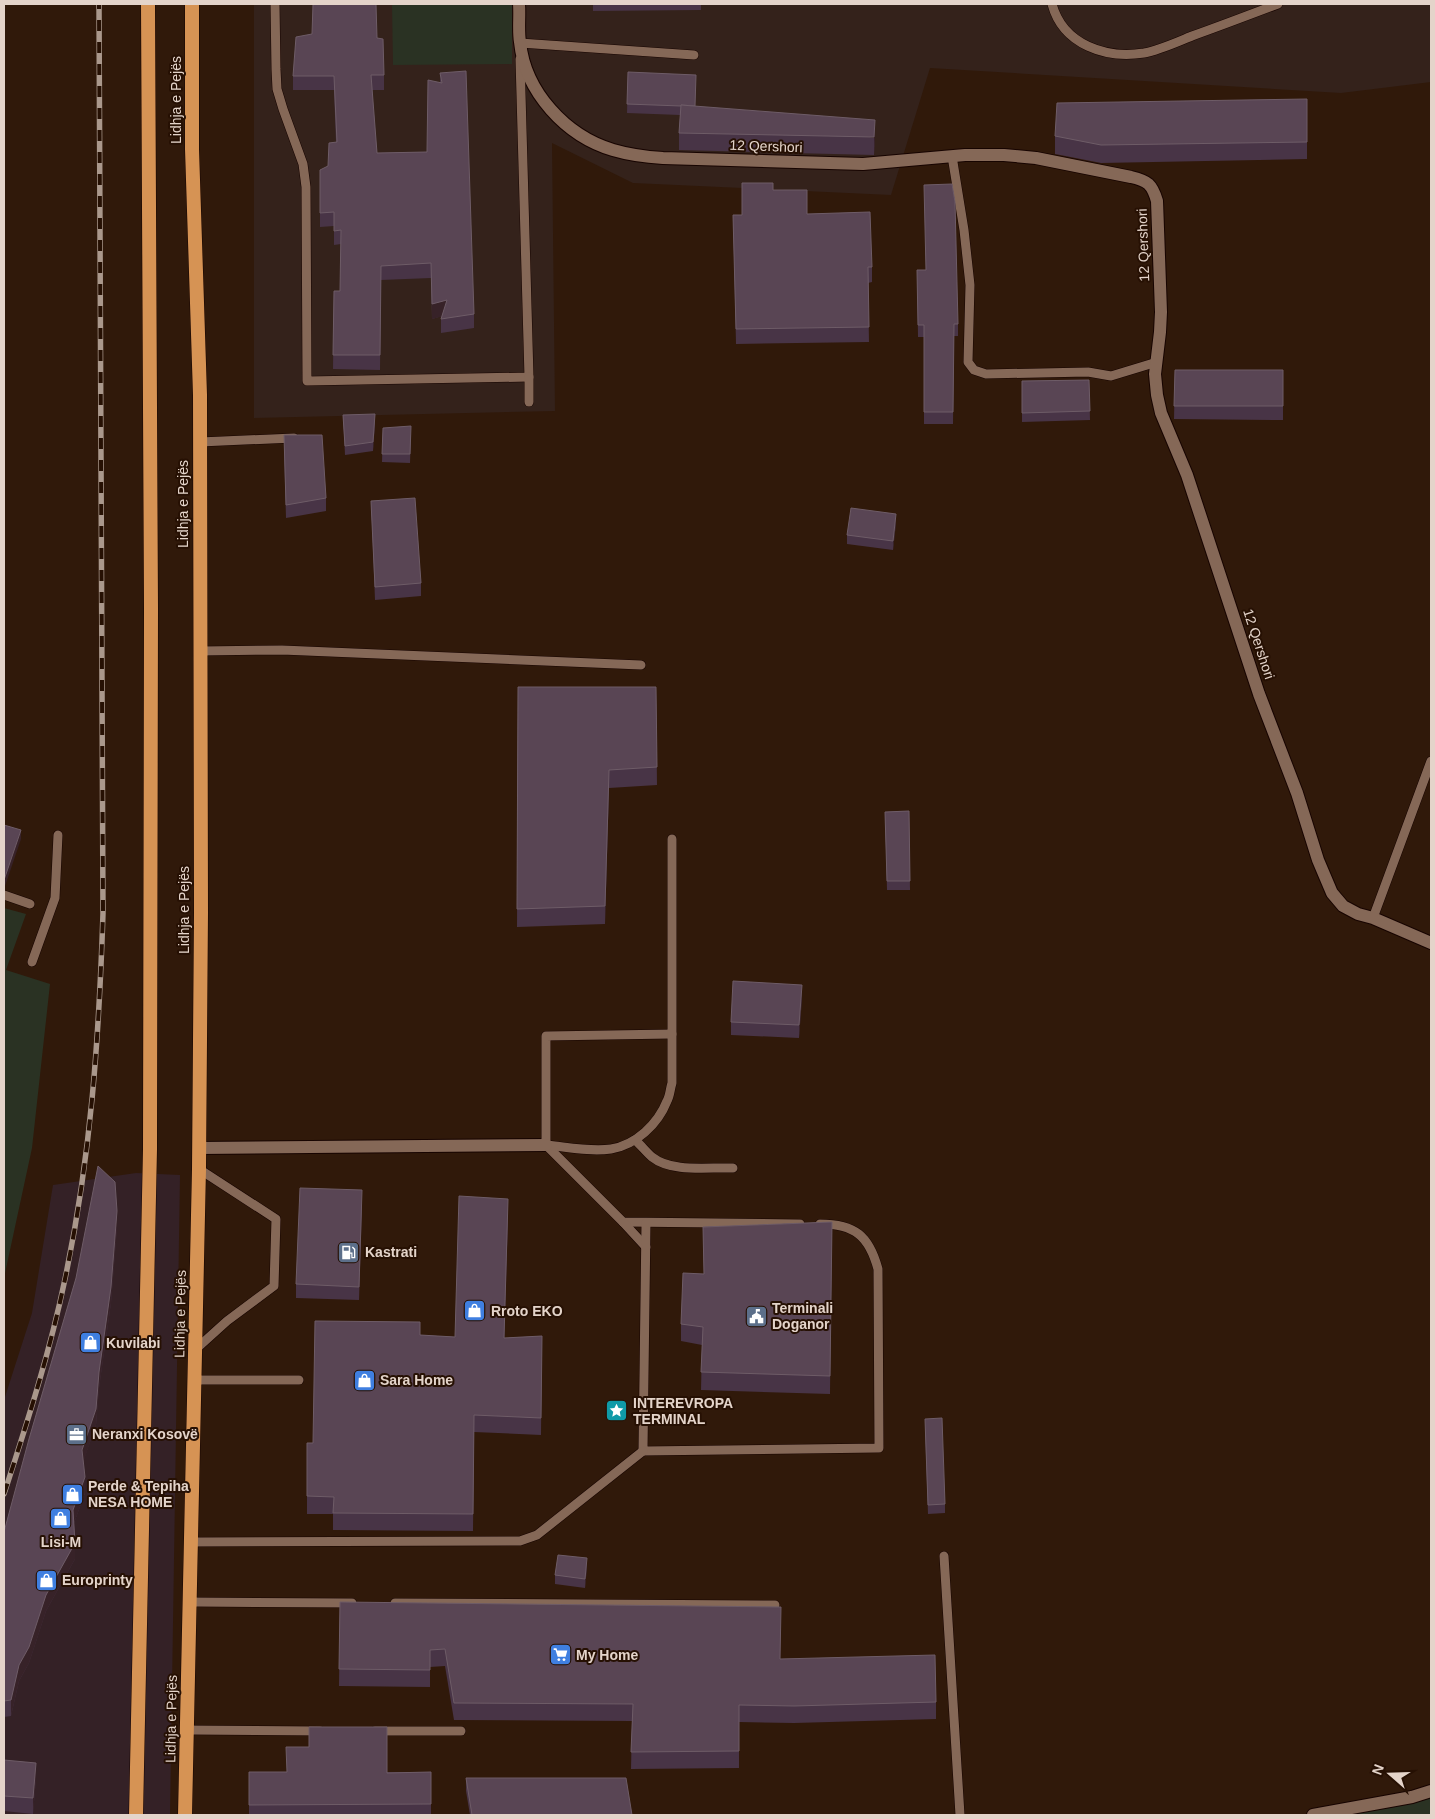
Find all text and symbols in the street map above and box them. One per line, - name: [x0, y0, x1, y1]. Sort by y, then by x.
- street label: Lidhja e Pejës: [168, 56, 184, 144]
- street label: 12 Qershori: [729, 137, 803, 155]
- street label: 12 Qershori: [1134, 208, 1152, 282]
- street label: Lidhja e Pejës: [175, 460, 191, 548]
- street label: 12 Qershori: [1240, 607, 1278, 681]
- street label: Lidhja e Pejës: [176, 866, 192, 954]
- fuel station icon: Kastrati: [337, 1240, 361, 1264]
- place label: Kastrati: [365, 1244, 417, 1260]
- street label: Lidhja e Pejës: [171, 1270, 189, 1358]
- shop icon: Rroto EKO: [463, 1299, 487, 1323]
- place label: Terminali Doganor: [772, 1300, 833, 1332]
- place label: Rroto EKO: [491, 1303, 563, 1319]
- public building icon: Terminali Doganor: [744, 1304, 768, 1328]
- shop icon: Kuvilabi: [78, 1331, 102, 1355]
- place label: Kuvilabi: [106, 1335, 160, 1351]
- shop icon: Sara Home: [352, 1368, 376, 1392]
- place label: Sara Home: [380, 1372, 453, 1388]
- place label: INTEREVROPA TERMINAL: [633, 1395, 733, 1427]
- place icon: INTEREVROPA TERMINAL: [605, 1399, 629, 1423]
- office icon: Neranxi Kosovë: [64, 1422, 88, 1446]
- place label: Neranxi Kosovë: [92, 1426, 198, 1442]
- place label: Perde & Tepiha NESA HOME: [88, 1478, 189, 1510]
- shop icon: Perde & Tepiha NESA HOME: [60, 1482, 84, 1506]
- shop icon: Lisi-M: [49, 1507, 73, 1531]
- place label: Lisi-M: [41, 1534, 81, 1550]
- shop icon: Europrinty: [34, 1568, 58, 1592]
- place label: Europrinty: [62, 1572, 133, 1588]
- supermarket icon: My Home: [548, 1643, 572, 1667]
- place label: My Home: [576, 1647, 638, 1663]
- street label: Lidhja e Pejës: [162, 1675, 180, 1763]
- north arrow: [1365, 1749, 1415, 1799]
- text: N: [1369, 1762, 1387, 1777]

